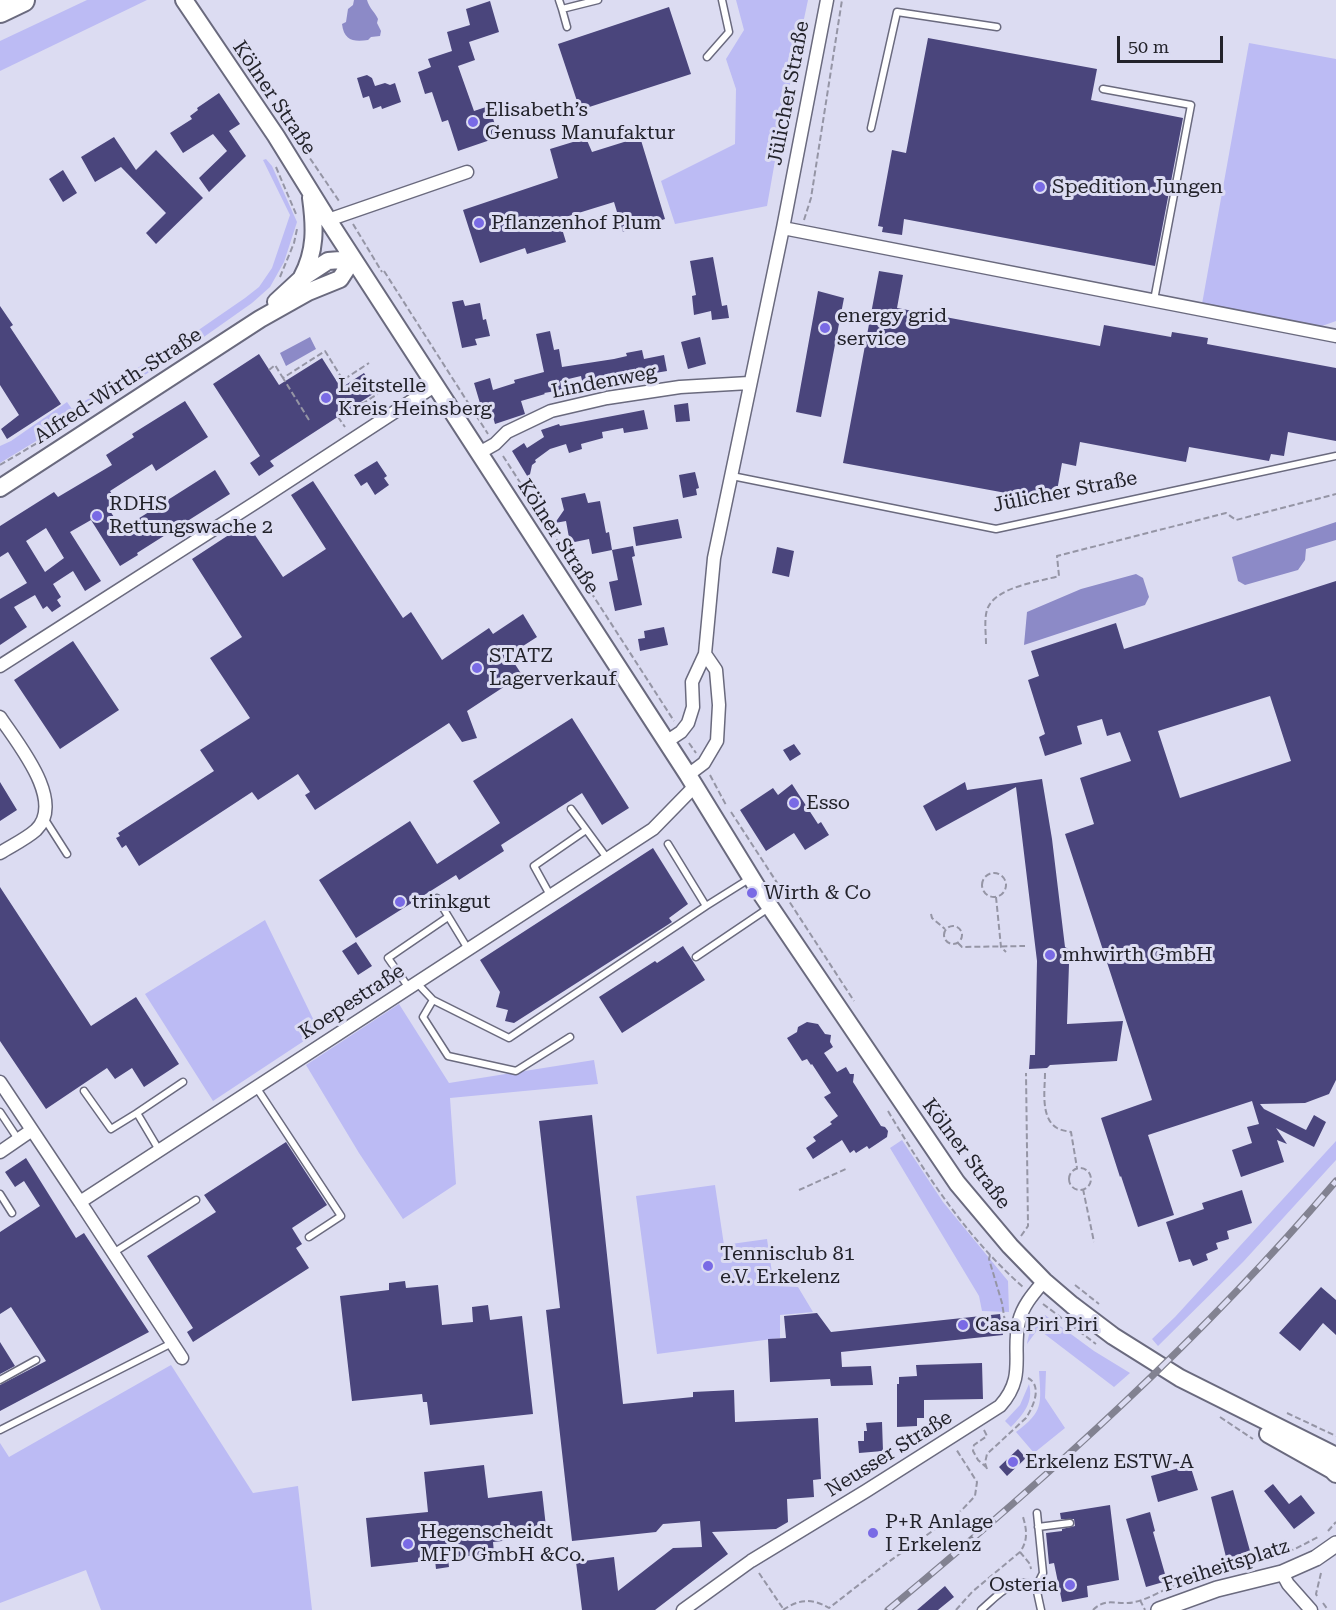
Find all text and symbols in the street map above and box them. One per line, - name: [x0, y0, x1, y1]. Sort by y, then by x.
- street label: Jülicher Straße: [763, 19, 815, 167]
- scale bar: [1120, 24, 1226, 62]
- text: 50 m: [1128, 36, 1169, 57]
- street label: Kölner Straße: [227, 37, 321, 159]
- place label: Elisabeth’s Genuss Manufaktur: [485, 98, 675, 145]
- marker: Elisabeth’s Genuss Manufaktur: [466, 115, 480, 129]
- place label: Spedition Jungen: [1052, 175, 1223, 199]
- marker: Spedition Jungen: [1033, 180, 1047, 194]
- place label: Pflanzenhof Plum: [491, 211, 661, 235]
- marker: Pflanzenhof Plum: [472, 216, 486, 230]
- place label: energy grid service: [837, 304, 947, 351]
- marker: energy grid service: [818, 321, 832, 335]
- street label: Alfred-Wirth-Straße: [30, 323, 206, 449]
- street label: Lindenweg: [549, 360, 659, 404]
- place label: Leitstelle Kreis Heinsberg: [338, 374, 492, 421]
- marker: Leitstelle Kreis Heinsberg: [319, 391, 333, 405]
- street label: Jülicher Straße: [991, 466, 1139, 518]
- street label: Kölner Straße: [512, 475, 604, 599]
- place label: RDHS Rettungswache 2: [109, 492, 273, 539]
- marker: RDHS Rettungswache 2: [90, 509, 104, 523]
- place label: STATZ Lagerverkauf: [489, 644, 616, 691]
- marker: STATZ Lagerverkauf: [470, 661, 484, 675]
- place label: Esso: [806, 791, 850, 815]
- marker: Esso: [787, 796, 801, 810]
- place label: Wirth & Co: [764, 881, 871, 905]
- marker: Wirth & Co: [745, 886, 759, 900]
- place label: trinkgut: [412, 890, 490, 914]
- marker: trinkgut: [393, 895, 407, 909]
- place label: mhwirth GmbH: [1062, 943, 1213, 967]
- marker: mhwirth GmbH: [1043, 948, 1057, 962]
- street label: Koepestraße: [295, 959, 409, 1045]
- street label: Kölner Straße: [917, 1094, 1015, 1214]
- place label: Tennisclub 81 e.V. Erkelenz: [720, 1242, 855, 1289]
- marker: Tennisclub 81 e.V. Erkelenz: [701, 1259, 715, 1273]
- place label: Casa Piri Piri: [975, 1313, 1098, 1337]
- marker: Casa Piri Piri: [956, 1318, 970, 1332]
- street label: Neusser Straße: [821, 1406, 957, 1502]
- place label: Erkelenz ESTW-A: [1025, 1450, 1194, 1474]
- marker: Erkelenz ESTW-A: [1006, 1455, 1020, 1469]
- place label: P+R Anlage I Erkelenz: [885, 1510, 993, 1557]
- place label: Hegenscheidt MFD GmbH &Co.: [420, 1520, 585, 1567]
- marker: P+R Anlage I Erkelenz: [866, 1526, 880, 1540]
- street label: Freiheitsplatz: [1160, 1534, 1292, 1598]
- marker: Hegenscheidt MFD GmbH &Co.: [401, 1537, 415, 1551]
- place label: Osteria: [989, 1573, 1058, 1597]
- marker: Osteria: [1063, 1578, 1077, 1592]

